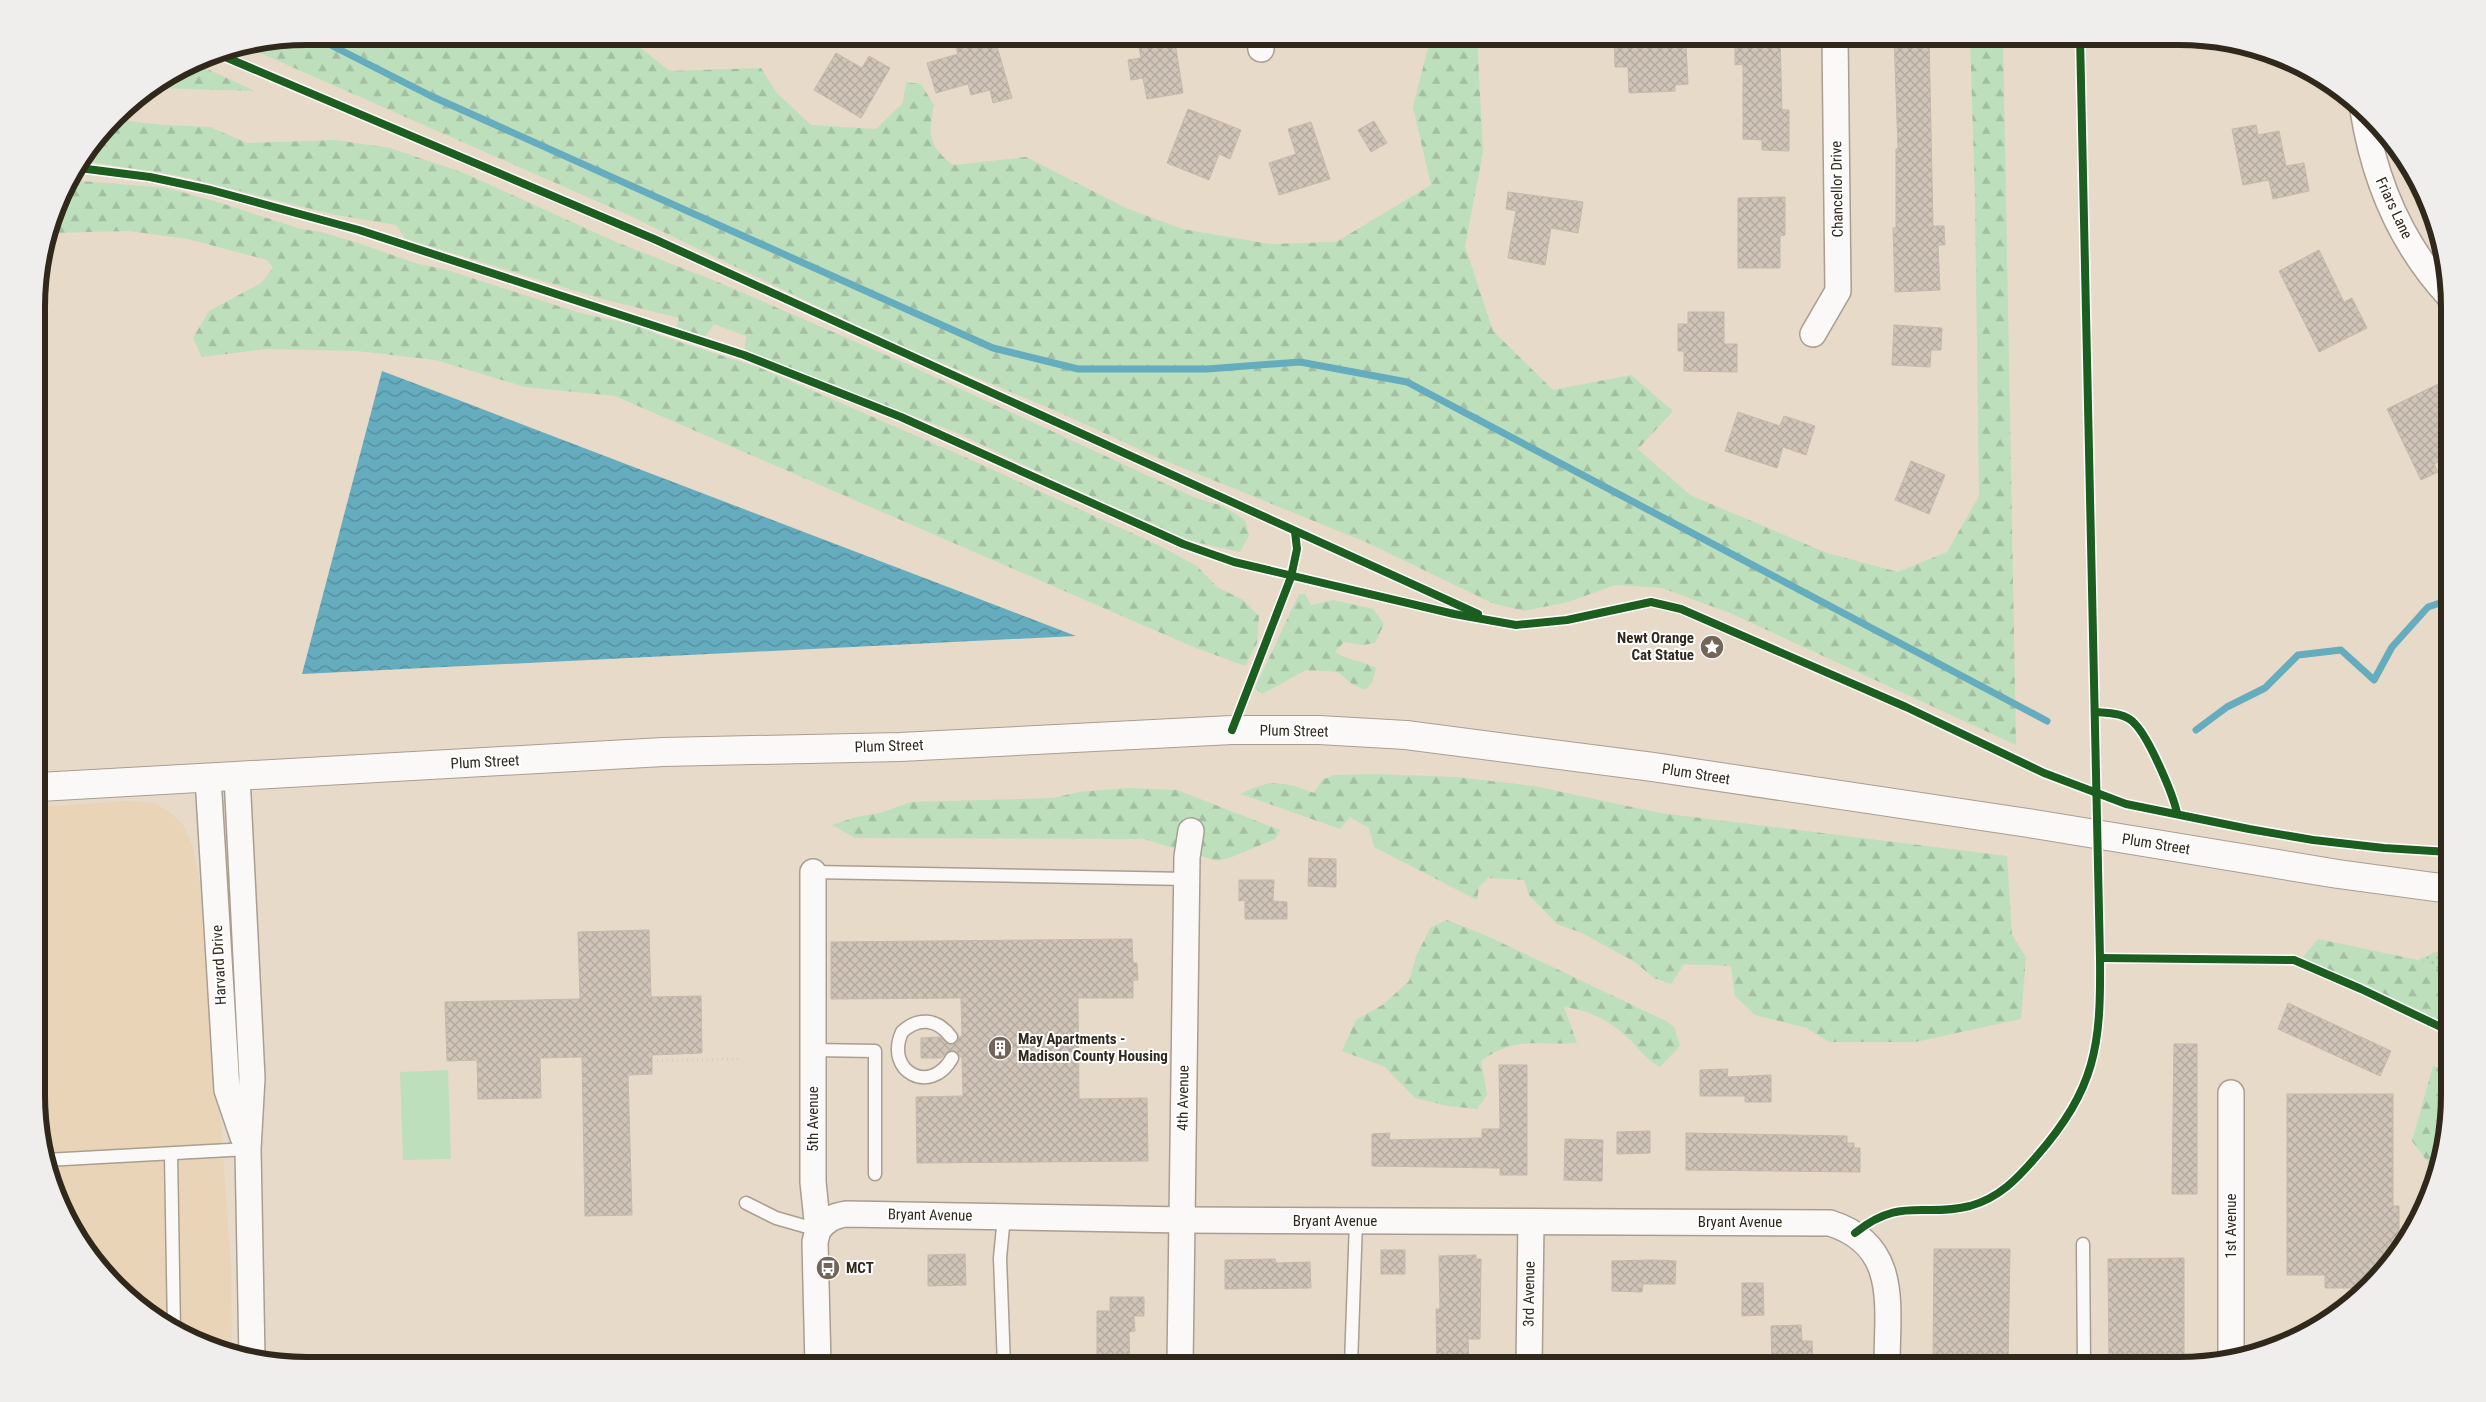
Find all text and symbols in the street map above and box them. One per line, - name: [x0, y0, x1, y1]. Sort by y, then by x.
- street label: Chancellor Drive: [1827, 141, 1847, 237]
- street label: Friars Lane: [2372, 174, 2416, 242]
- place label: Newt Orange Cat Statue: [1617, 629, 1694, 664]
- place icon: Newt Orange Cat Statue: [1699, 634, 1725, 660]
- street label: Plum Street: [1259, 721, 1329, 741]
- street label: Plum Street: [854, 736, 924, 756]
- street label: Plum Street: [450, 751, 520, 773]
- street label: Plum Street: [1661, 760, 1731, 788]
- street label: Plum Street: [2121, 830, 2191, 858]
- street label: Harvard Drive: [208, 925, 230, 1005]
- place label: May Apartments - Madison County Housing: [1018, 1030, 1168, 1065]
- building icon: May Apartments - Madison County Housing: [987, 1035, 1013, 1061]
- street label: 4th Avenue: [1173, 1065, 1193, 1131]
- street label: 5th Avenue: [804, 1086, 822, 1152]
- street label: 1st Avenue: [2222, 1193, 2240, 1259]
- street label: Bryant Avenue: [888, 1205, 972, 1225]
- street label: Bryant Avenue: [1293, 1212, 1377, 1230]
- street label: Bryant Avenue: [1698, 1213, 1782, 1231]
- bus stop icon: MCT: [815, 1255, 841, 1281]
- place label: MCT: [846, 1259, 874, 1277]
- street label: 3rd Avenue: [1519, 1261, 1539, 1327]

